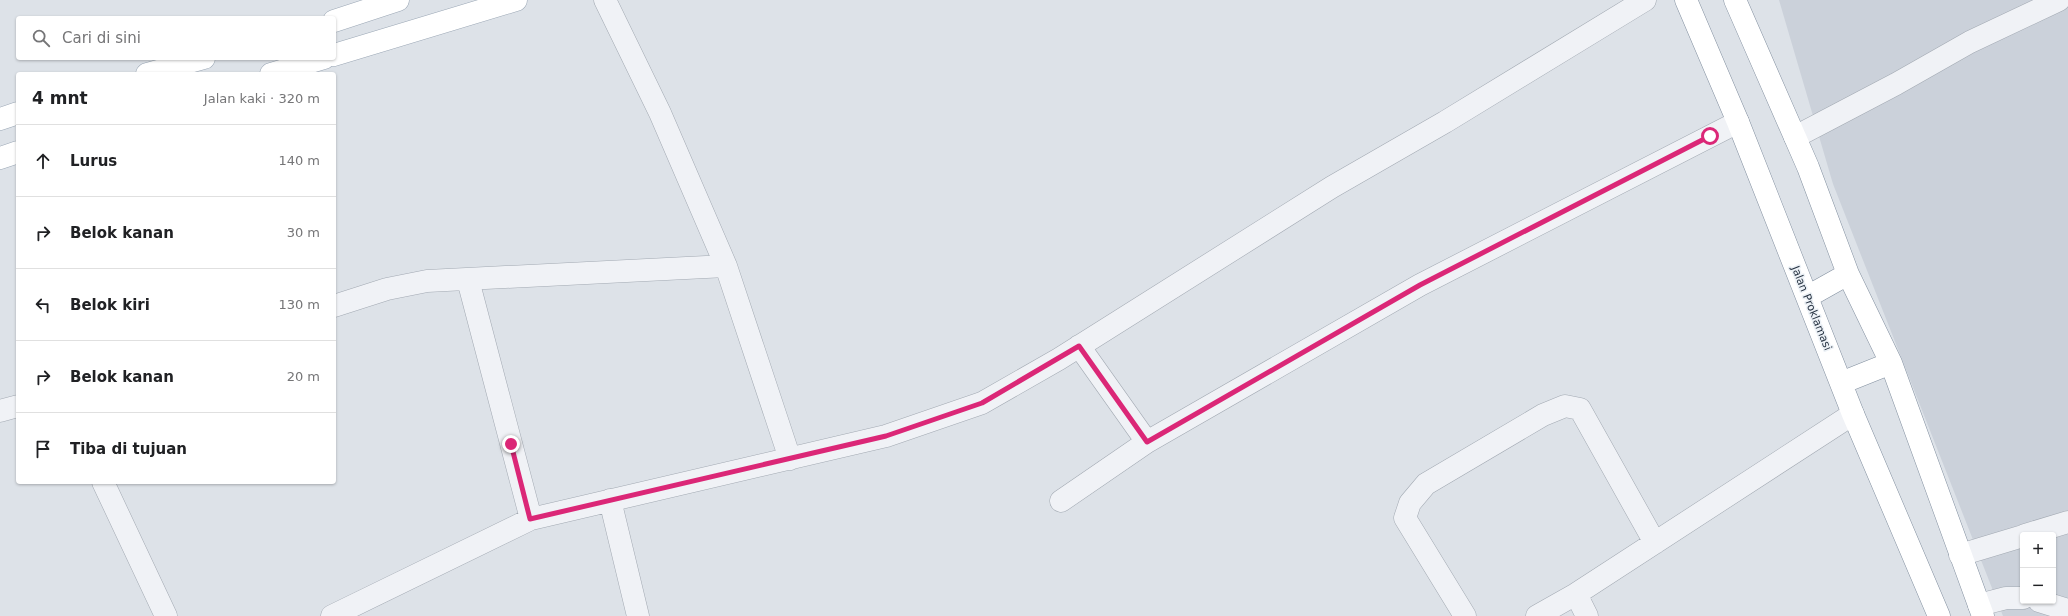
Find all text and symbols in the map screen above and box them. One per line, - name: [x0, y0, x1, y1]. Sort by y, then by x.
- search box: [16, 16, 336, 60]
- icon: search: [30, 27, 52, 49]
- text: Cari di sini: [62, 29, 141, 47]
- text: 4 mnt: [32, 88, 88, 108]
- text: Jalan kaki · 320 m: [204, 91, 320, 106]
- route start: [1701, 127, 1719, 145]
- icon: ahead: [32, 150, 54, 172]
- text: Lurus: [70, 152, 117, 170]
- text: 140 m: [278, 153, 320, 168]
- icon: right: [32, 222, 54, 244]
- text: Belok kanan: [70, 224, 174, 242]
- text: 30 m: [287, 225, 320, 240]
- street label: Jalan Proklamasi: [1788, 263, 1834, 352]
- icon: left: [32, 294, 54, 316]
- text: Belok kiri: [70, 296, 150, 314]
- text: 130 m: [278, 297, 320, 312]
- icon: right: [32, 366, 54, 388]
- text: Belok kanan: [70, 368, 174, 386]
- text: 20 m: [287, 369, 320, 384]
- route end: [502, 435, 520, 453]
- icon: arrive: [32, 438, 54, 460]
- text: Tiba di tujuan: [70, 440, 187, 458]
- map controls: [2020, 532, 2056, 604]
- button: +: [2020, 532, 2056, 568]
- button: −: [2020, 568, 2056, 604]

